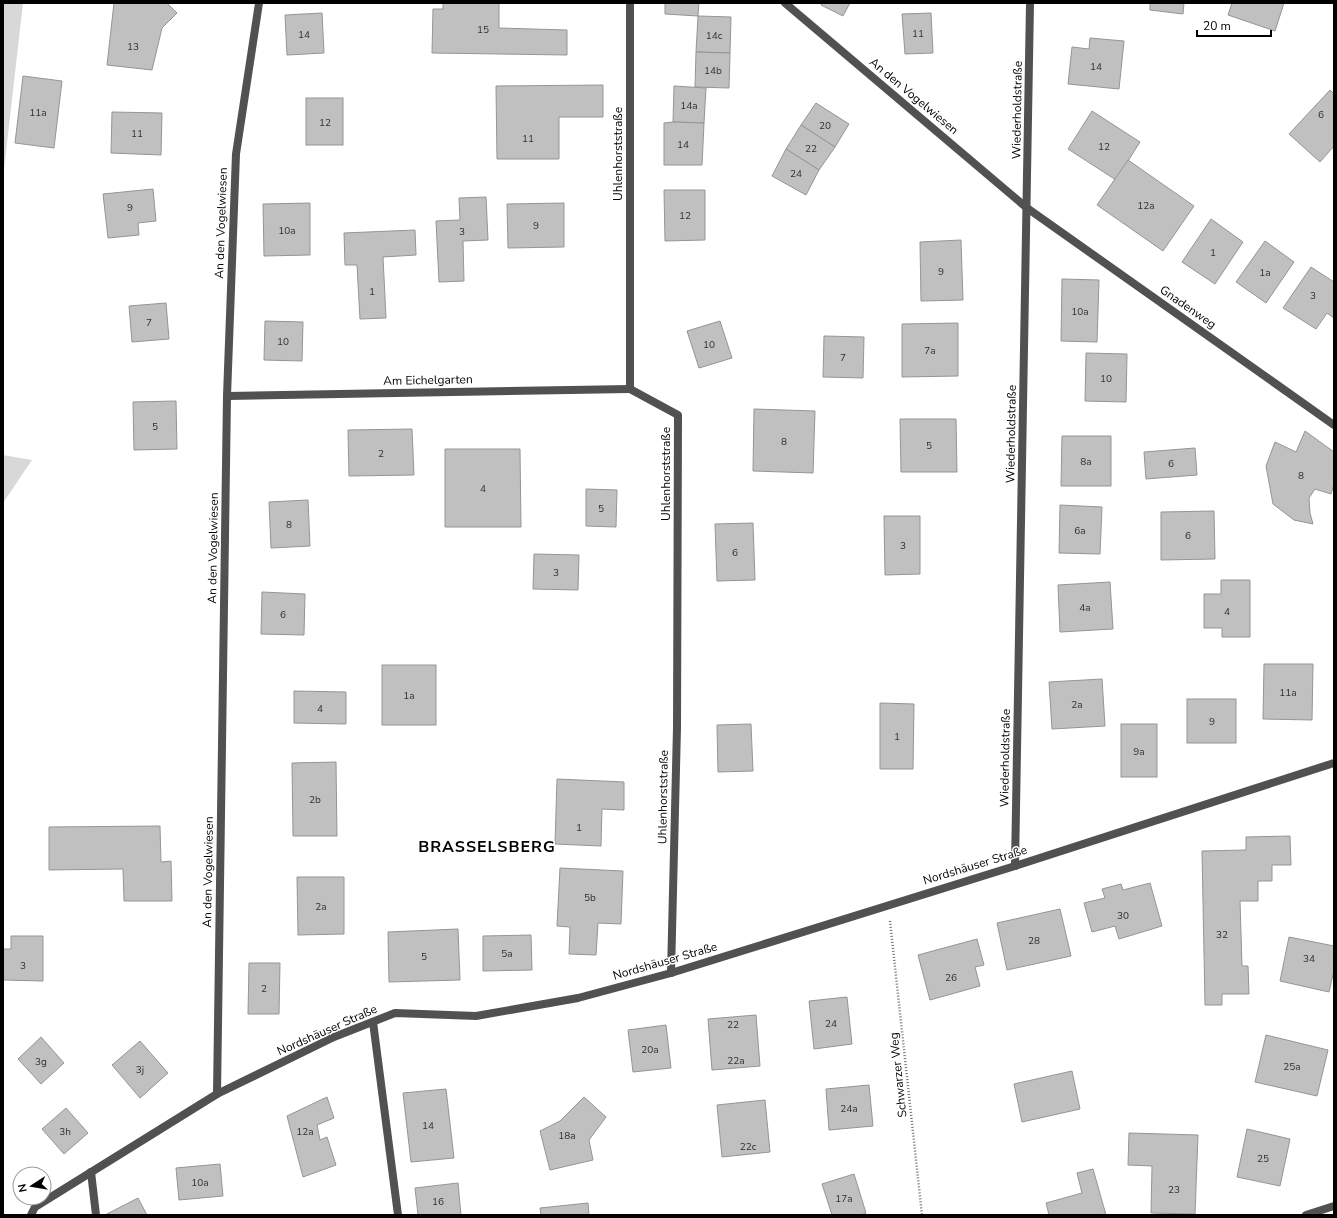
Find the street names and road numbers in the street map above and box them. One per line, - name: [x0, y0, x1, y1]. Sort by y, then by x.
- street label: An den Vogelwiesen: [866, 54, 962, 138]
- street label: Wiederholdstraße: [1008, 61, 1026, 159]
- street label: Uhlenhorststraße: [610, 107, 626, 201]
- street label: An den Vogelwiesen: [211, 167, 231, 279]
- street label: Gnadenweg: [1157, 282, 1219, 332]
- street label: Am Eichelgarten: [383, 371, 473, 389]
- street label: Wiederholdstraße: [1002, 385, 1020, 483]
- street label: Uhlenhorststraße: [658, 427, 674, 521]
- street label: An den Vogelwiesen: [204, 492, 222, 604]
- street label: Wiederholdstraße: [996, 709, 1014, 807]
- street label: Uhlenhorststraße: [654, 750, 672, 844]
- street label: An den Vogelwiesen: [199, 816, 217, 928]
- street label: Nordshäuser Straße: [921, 842, 1029, 888]
- street label: Nordshäuser Straße: [611, 938, 719, 984]
- street label: Nordshäuser Straße: [274, 1001, 380, 1059]
- street label: Schwarzer Weg: [886, 1032, 910, 1118]

